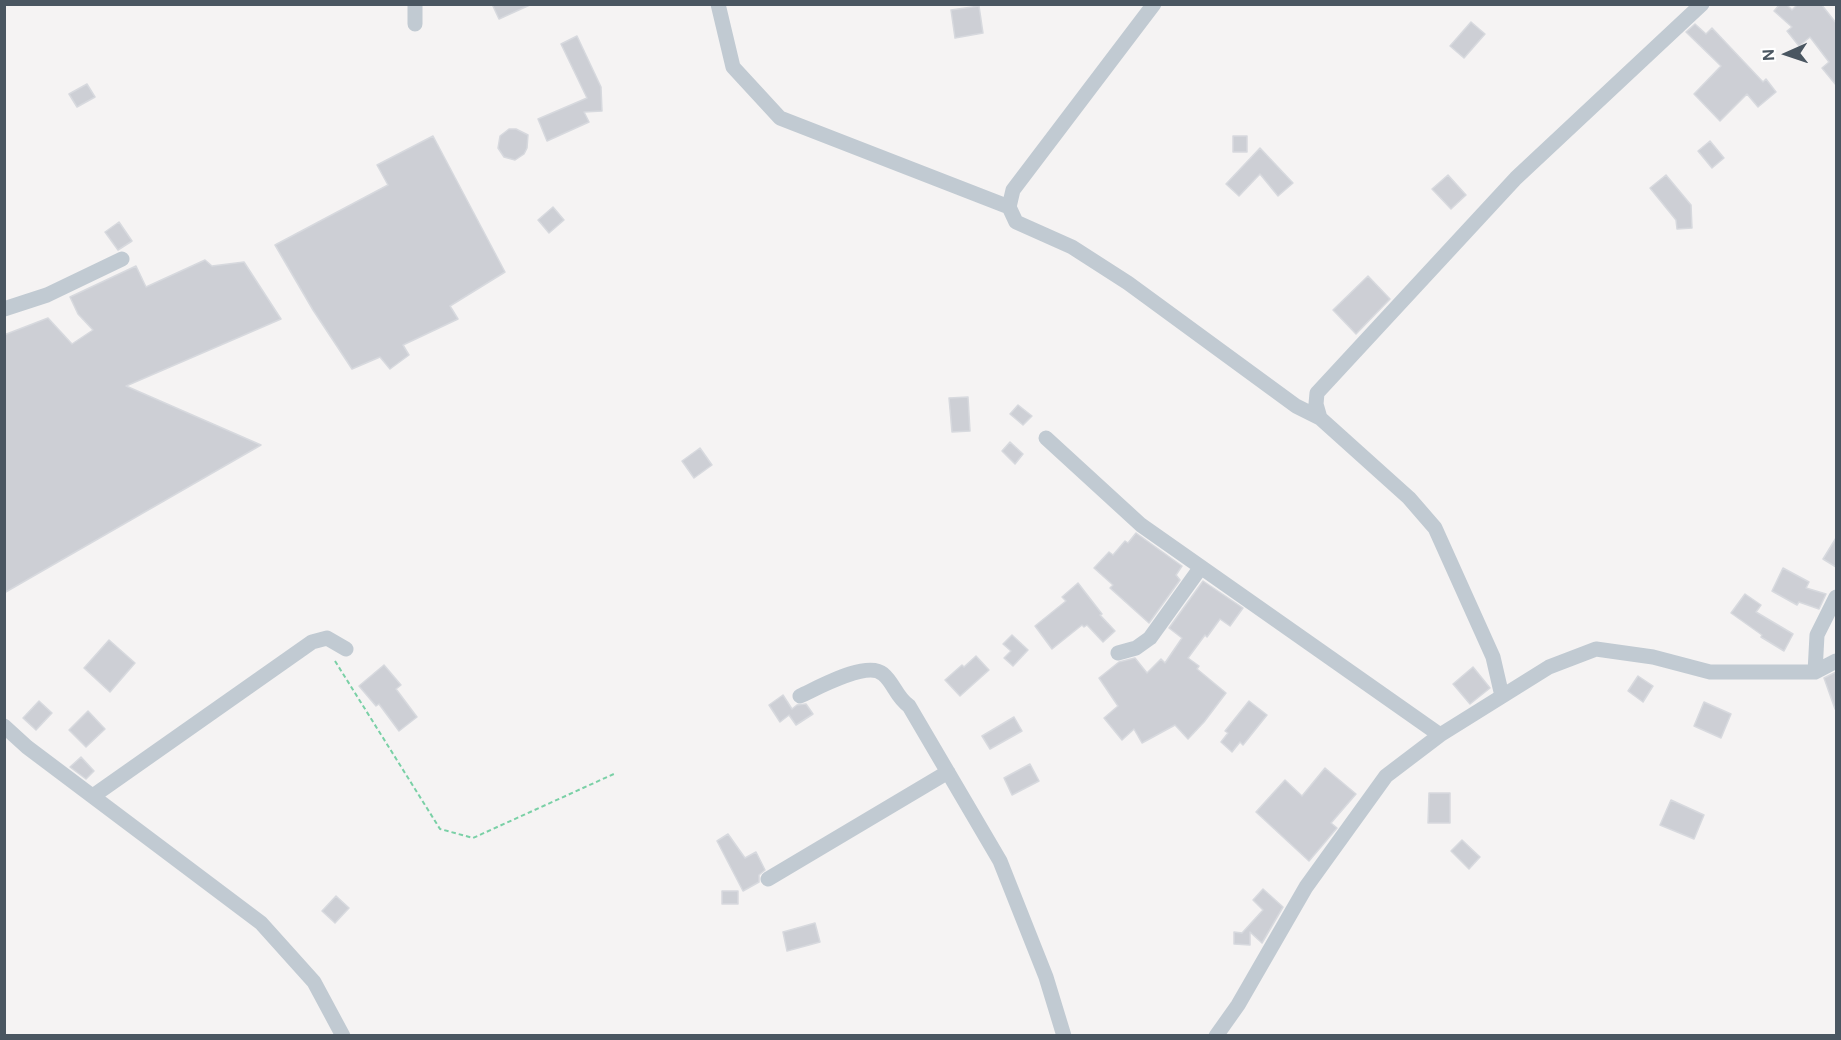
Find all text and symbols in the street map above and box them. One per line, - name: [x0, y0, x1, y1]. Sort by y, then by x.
- north arrow: [1757, 24, 1817, 84]
- text: N: [1758, 49, 1779, 61]

